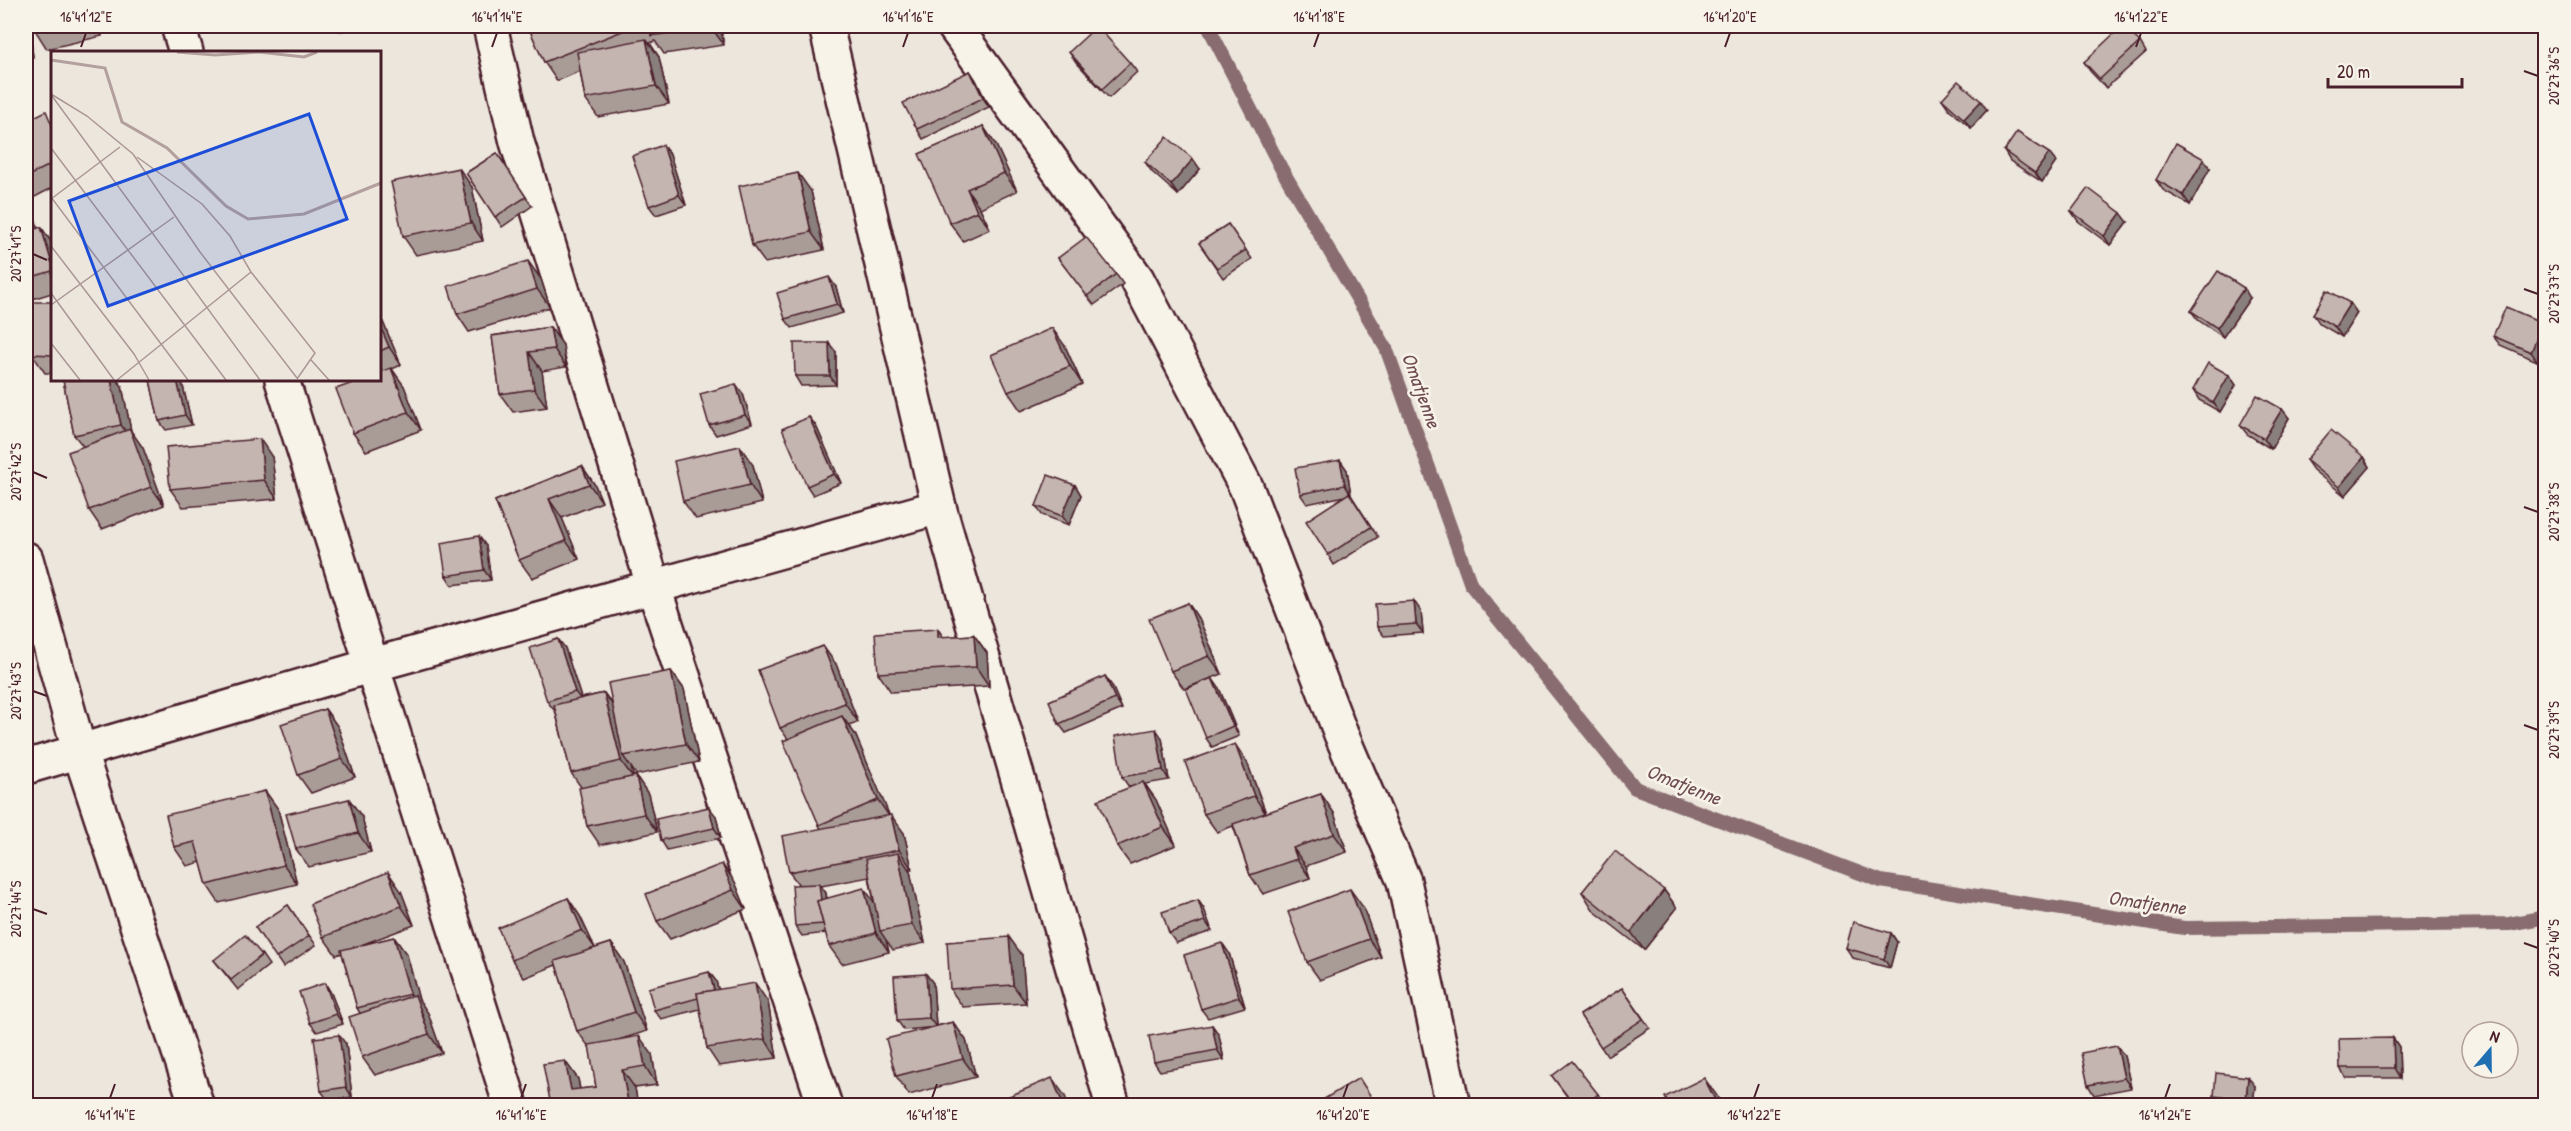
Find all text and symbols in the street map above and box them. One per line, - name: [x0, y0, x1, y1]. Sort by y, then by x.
- text: 16°41'12"E: [60, 6, 112, 27]
- text: 16°41'14"E: [472, 6, 523, 27]
- text: 16°41'16"E: [882, 6, 934, 27]
- text: 16°41'18"E: [1293, 6, 1345, 27]
- text: 16°41'20"E: [1703, 6, 1757, 27]
- text: 16°41'22"E: [2114, 6, 2168, 27]
- text: 20°27'36"S: [2543, 47, 2564, 105]
- inset map: [51, 51, 381, 381]
- scale bar: [2328, 51, 2462, 89]
- text: 20 m: [2337, 59, 2370, 84]
- text: 20°27'41"S: [5, 226, 26, 282]
- text: 20°27'37"S: [2543, 264, 2564, 324]
- water label: Omatjenne: [1396, 349, 1448, 432]
- text: 20°27'42"S: [5, 443, 26, 501]
- text: 20°27'38"S: [2543, 483, 2564, 541]
- text: 20°27'43"S: [5, 662, 26, 720]
- text: 20°27'39"S: [2543, 701, 2564, 759]
- water label: Omatjenne: [1643, 757, 1726, 812]
- text: 20°27'44"S: [5, 880, 26, 937]
- water label: Omatjenne: [2106, 883, 2189, 921]
- text: 20°27'40"S: [2543, 919, 2564, 977]
- north arrow: [2460, 1020, 2520, 1080]
- text: N: [2487, 1024, 2503, 1048]
- text: 16°41'14"E: [85, 1104, 136, 1125]
- text: 16°41'16"E: [495, 1104, 547, 1125]
- text: 16°41'18"E: [906, 1104, 958, 1125]
- text: 16°41'20"E: [1316, 1104, 1370, 1125]
- text: 16°41'22"E: [1727, 1104, 1781, 1125]
- text: 16°41'24"E: [2139, 1104, 2191, 1125]

